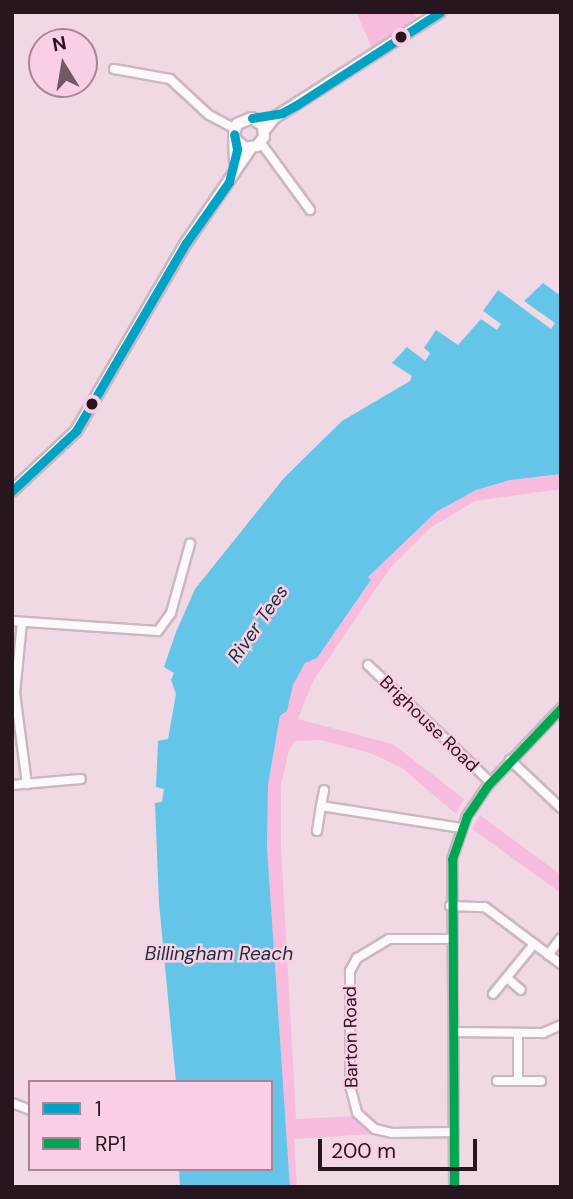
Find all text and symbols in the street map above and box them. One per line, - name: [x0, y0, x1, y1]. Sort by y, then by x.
- north arrow: [28, 28, 98, 98]
- text: N: [50, 30, 68, 57]
- unlabelled marker: [394, 30, 408, 44]
- unlabelled marker: [85, 397, 99, 411]
- water label: River Tees: [223, 581, 293, 667]
- street label: Brighouse Road: [375, 671, 483, 777]
- water label: Billingham Reach: [145, 943, 293, 965]
- street label: Barton Road: [339, 986, 363, 1088]
- legend: [28, 1080, 273, 1171]
- text: 1: [95, 1095, 102, 1123]
- scale bar: [321, 1126, 480, 1170]
- text: RP1: [95, 1130, 126, 1158]
- text: 200 m: [331, 1137, 396, 1165]

